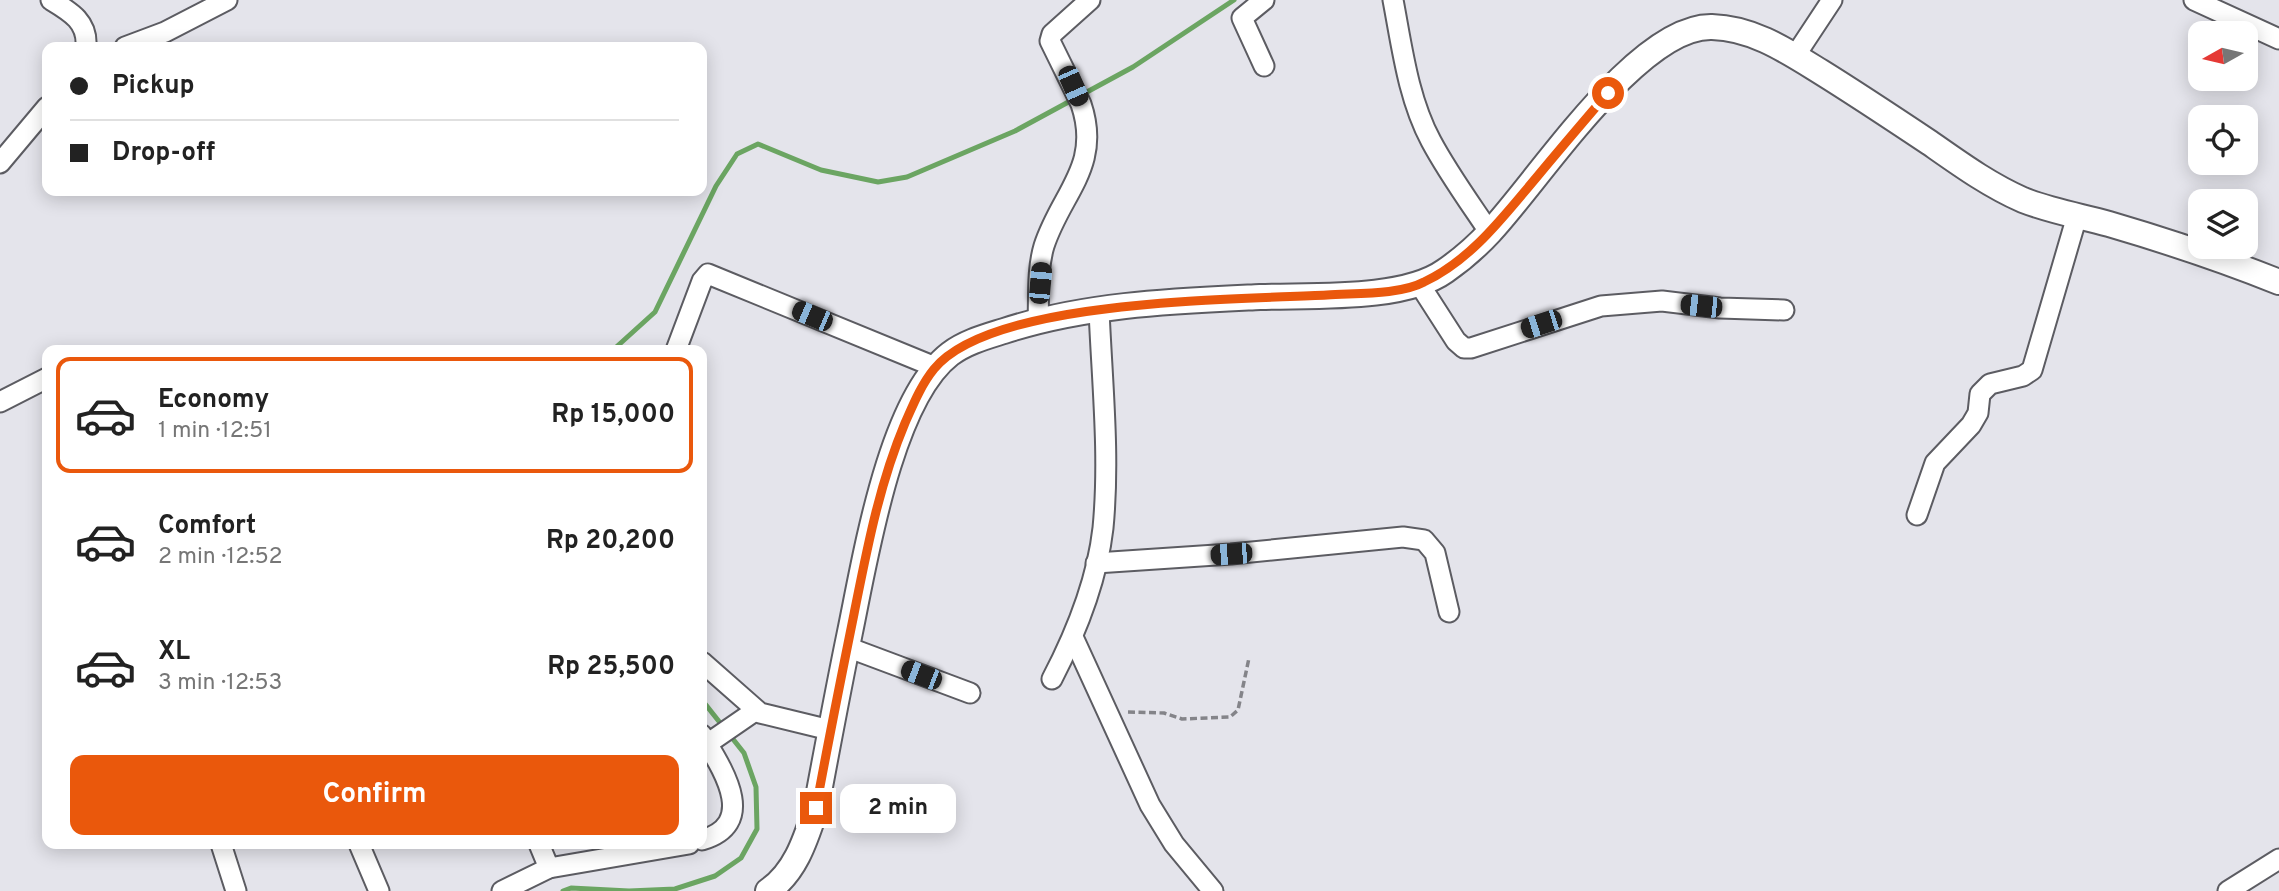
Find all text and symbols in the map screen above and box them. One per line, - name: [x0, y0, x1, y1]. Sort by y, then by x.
- north arrow: [2188, 21, 2258, 91]
- map controls: [2188, 21, 2258, 259]
- car: [1055, 63, 1092, 109]
- text: Pickup: [112, 70, 195, 103]
- route start: [1592, 77, 1624, 109]
- button: locate: [2188, 105, 2258, 175]
- text: Drop-off: [112, 137, 215, 170]
- button: layers: [2188, 189, 2258, 259]
- car: [1028, 261, 1053, 305]
- car: [1680, 293, 1723, 319]
- car: [789, 298, 836, 334]
- car: [1518, 308, 1565, 340]
- icon: car: [74, 384, 137, 447]
- text: Economy: [158, 384, 269, 417]
- text: Rp 15,000: [551, 399, 675, 432]
- text: 1 min · 12:51: [158, 417, 272, 446]
- icon: car: [74, 510, 137, 573]
- text: Comfort: [158, 510, 256, 543]
- text: Rp 20,200: [546, 525, 675, 558]
- car: [1210, 542, 1253, 566]
- text: 2 min · 12:52: [158, 543, 283, 572]
- icon: car: [74, 636, 137, 699]
- text: XL: [158, 636, 190, 669]
- text: Rp 25,500: [547, 651, 675, 684]
- car: [898, 658, 945, 692]
- text: 3 min · 12:53: [158, 669, 282, 698]
- button: Confirm: [70, 755, 679, 835]
- callout: 2 min: [840, 784, 956, 832]
- route end: [800, 792, 832, 824]
- text: 2 min: [868, 794, 928, 823]

